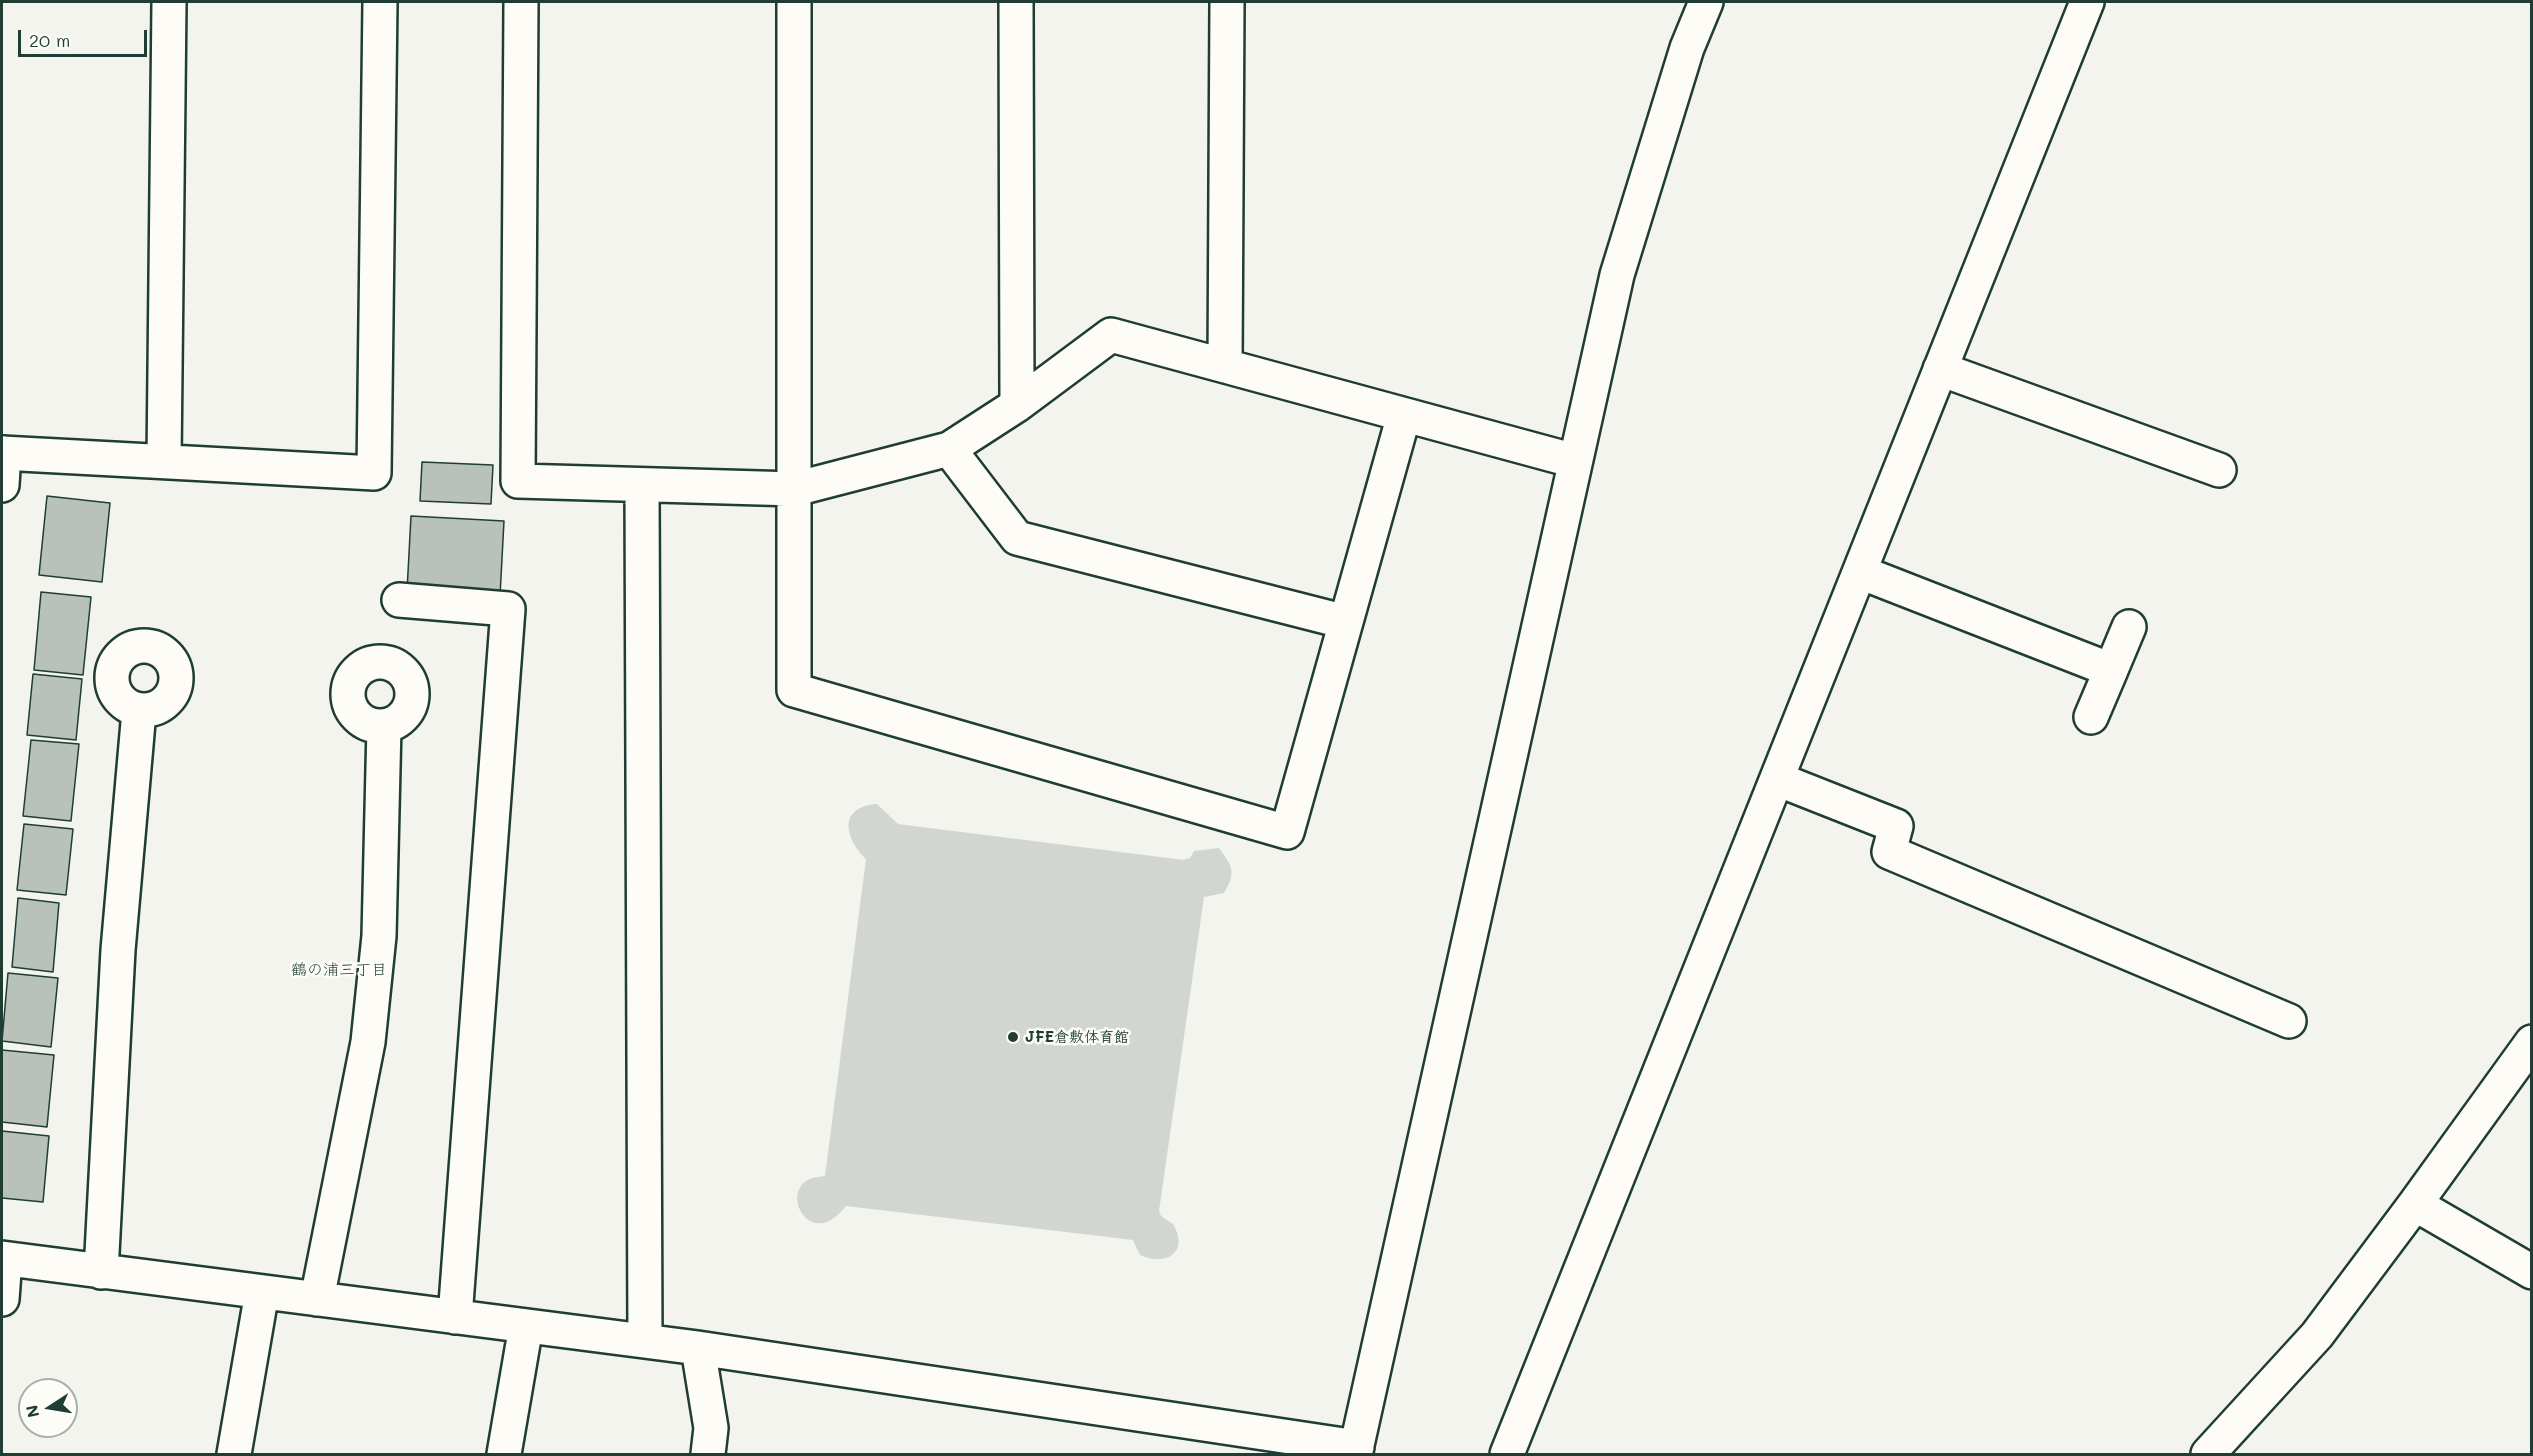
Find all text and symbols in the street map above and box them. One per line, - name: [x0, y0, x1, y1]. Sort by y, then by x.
- scale bar: [21, 18, 150, 56]
- text: 20 m: [29, 28, 70, 52]
- district label: 鶴の浦三丁目: [291, 960, 387, 980]
- place label: JFE倉敷体育館: [1025, 1028, 1129, 1046]
- marker: JFE倉敷体育館: [1006, 1030, 1020, 1044]
- north arrow: [18, 1378, 78, 1438]
- text: N: [20, 1403, 43, 1420]

